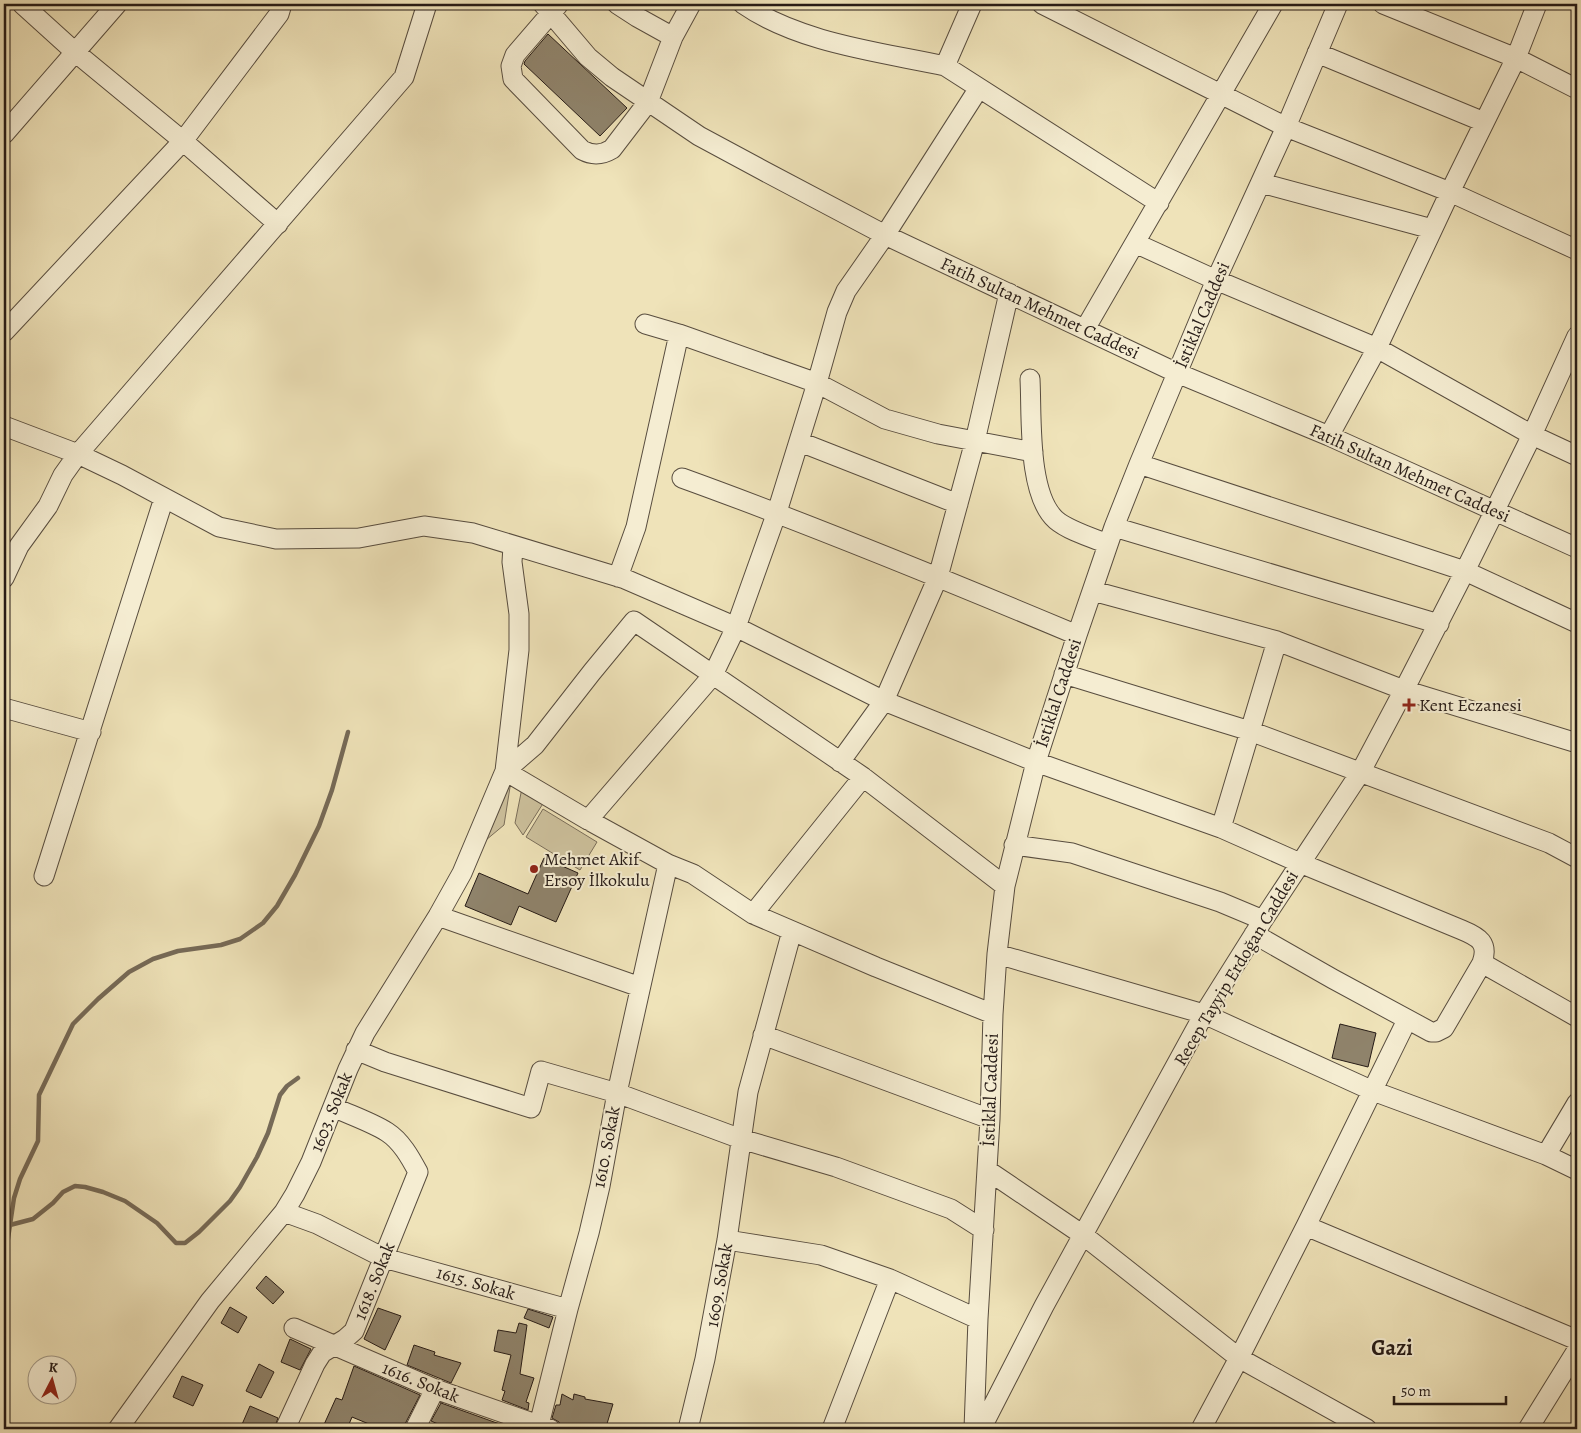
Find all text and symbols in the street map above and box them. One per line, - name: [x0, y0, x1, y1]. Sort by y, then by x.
- street label: Fatih Sultan Mehmet Caddesi: [937, 251, 1143, 365]
- street label: İstiklal Caddesi: [1169, 258, 1235, 372]
- street label: Fatih Sultan Mehmet Caddesi: [1306, 418, 1514, 528]
- street label: İstiklal Caddesi: [1029, 635, 1087, 751]
- place label: Kent Eczanesi: [1419, 693, 1522, 717]
- marker: Kent Eczanesi: [1403, 699, 1415, 711]
- place label: Mehmet Akif Ersoy İlkokulu: [544, 847, 650, 892]
- marker: Mehmet Akif Ersoy İlkokulu: [528, 863, 540, 875]
- street label: Recep Tayyip Erdoğan Caddesi: [1168, 866, 1304, 1070]
- street label: İstiklal Caddesi: [976, 1033, 1004, 1147]
- street label: 1603. Sokak: [304, 1068, 358, 1156]
- street label: 1610. Sokak: [586, 1104, 626, 1190]
- street label: 1618. Sokak: [347, 1238, 401, 1324]
- street label: 1609. Sokak: [700, 1241, 738, 1329]
- street label: 1615. Sokak: [434, 1260, 518, 1306]
- district label: Gazi: [1371, 1333, 1413, 1363]
- north arrow: [28, 1356, 78, 1406]
- street label: 1616. Sokak: [379, 1356, 463, 1408]
- text: K: [48, 1358, 60, 1378]
- scale bar: [1394, 1373, 1506, 1405]
- text: 50 m: [1401, 1381, 1431, 1401]

